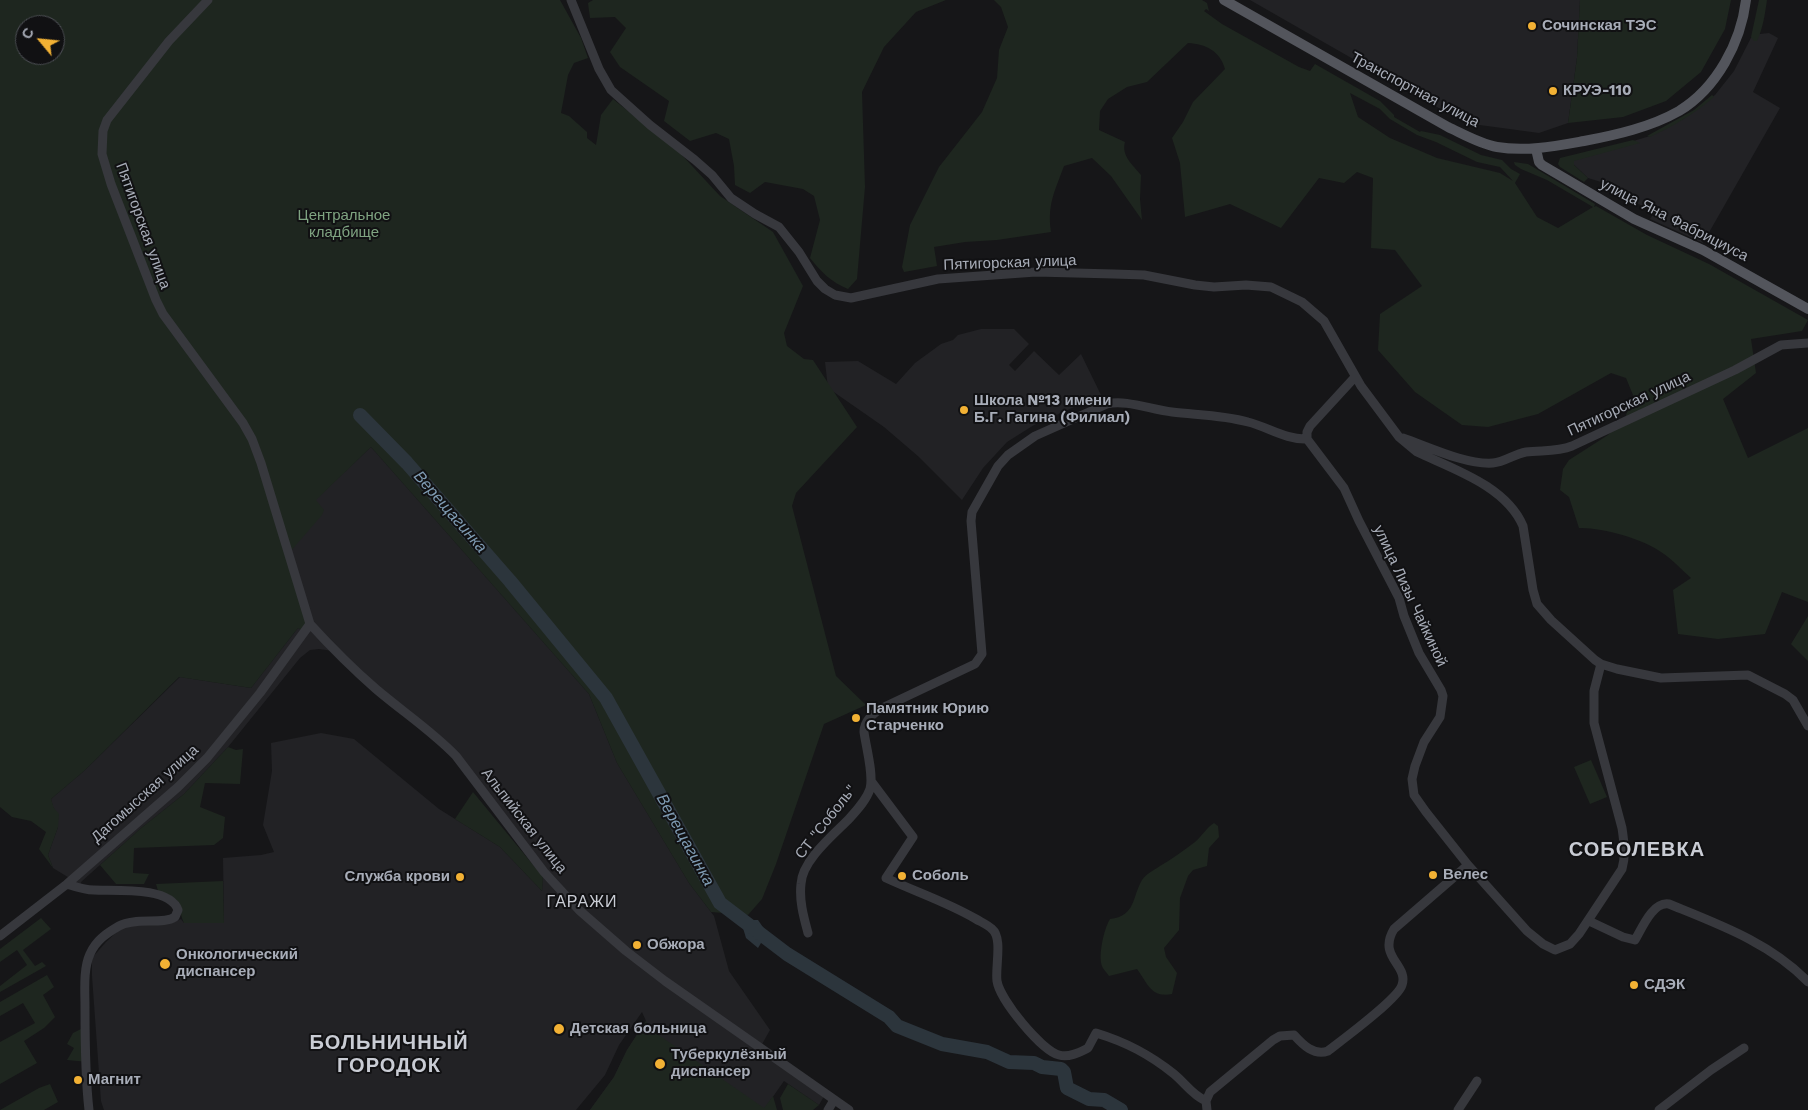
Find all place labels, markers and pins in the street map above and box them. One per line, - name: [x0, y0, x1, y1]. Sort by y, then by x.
- place label: Сочинская ТЭС: [1542, 17, 1657, 35]
- marker: Сочинская ТЭС: [1526, 20, 1538, 32]
- place label: КРУЭ-110: [1563, 82, 1632, 100]
- marker: КРУЭ-110: [1547, 85, 1559, 97]
- place label: Школа №13 имени Б.Г. Гагина (Филиал): [974, 392, 1130, 427]
- marker: Школа №13 имени Б.Г. Гагина (Филиал): [958, 404, 970, 416]
- place label: Памятник Юрию Старченко: [866, 700, 989, 735]
- marker: Памятник Юрию Старченко: [850, 712, 862, 724]
- place label: Велес: [1443, 866, 1488, 884]
- place label: Соболь: [912, 867, 969, 885]
- place label: Служба крови: [345, 868, 450, 886]
- marker: Велес: [1427, 869, 1439, 881]
- marker: Соболь: [896, 870, 908, 882]
- marker: Служба крови: [454, 871, 466, 883]
- place label: Обжора: [647, 936, 705, 954]
- marker: Обжора: [631, 939, 643, 951]
- place label: Онкологический диспансер: [176, 946, 298, 981]
- marker: Онкологический диспансер: [158, 957, 172, 971]
- place label: СДЭК: [1644, 976, 1685, 994]
- marker: СДЭК: [1628, 979, 1640, 991]
- place label: Детская больница: [570, 1020, 706, 1038]
- marker: Детская больница: [552, 1022, 566, 1036]
- place label: Туберкулёзный диспансер: [671, 1046, 787, 1081]
- marker: Туберкулёзный диспансер: [653, 1057, 667, 1071]
- place label: Магнит: [88, 1071, 141, 1089]
- marker: Магнит: [72, 1074, 84, 1086]

